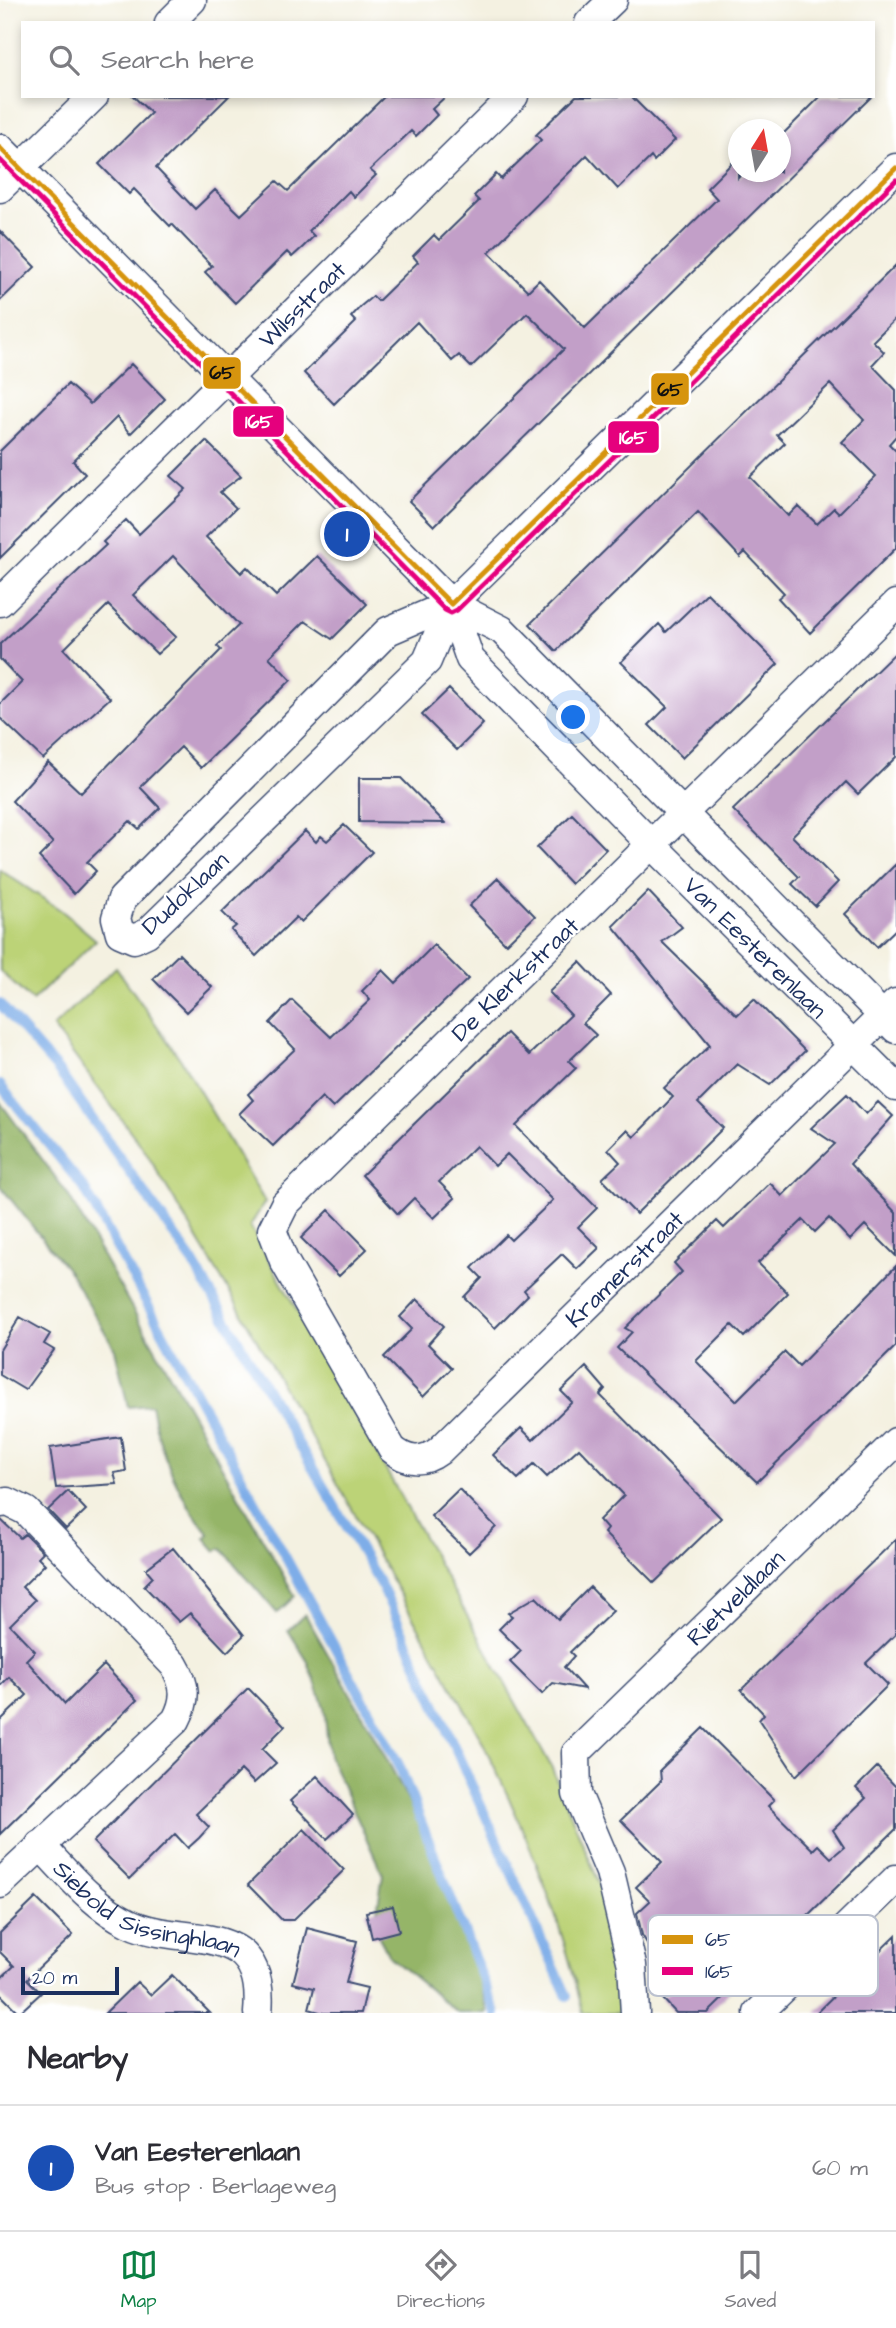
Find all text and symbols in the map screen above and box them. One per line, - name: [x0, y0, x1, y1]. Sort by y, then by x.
- search box: [21, 21, 875, 98]
- icon: search: [45, 41, 83, 79]
- text: Search here: [101, 42, 254, 78]
- north arrow: [728, 119, 791, 182]
- street label: Wilsstraat: [251, 254, 355, 356]
- line badge: 65: [202, 356, 242, 390]
- text: 65: [209, 360, 235, 387]
- line badge: 65: [650, 372, 690, 406]
- text: 65: [657, 377, 683, 404]
- line badge: 165: [232, 405, 285, 438]
- text: 165: [245, 409, 273, 436]
- line badge: 165: [607, 420, 660, 454]
- text: 165: [619, 425, 647, 452]
- pin: 1: [324, 508, 370, 560]
- your location: [556, 700, 590, 734]
- street label: Dudoklaan: [134, 844, 237, 943]
- street label: Van Eesterenlaan: [676, 870, 834, 1027]
- street label: De Klerkstraat: [444, 909, 588, 1050]
- street label: Kramerstraat: [558, 1203, 692, 1336]
- street label: Rietveldlaan: [680, 1543, 793, 1654]
- street label: Siebold Sissinghlaan: [45, 1853, 248, 1967]
- legend: [648, 1915, 878, 1996]
- text: 65: [705, 1927, 731, 1954]
- text: 165: [705, 1959, 733, 1986]
- scale bar: [21, 1964, 119, 1996]
- text: 20 m: [32, 1965, 77, 1992]
- text: Nearby: [28, 2038, 128, 2080]
- text: Van Eesterenlaan: [95, 2134, 300, 2170]
- text: 1: [50, 2152, 52, 2184]
- text: 60 m: [812, 2152, 868, 2184]
- text: Bus stop · Berlageweg: [95, 2170, 336, 2202]
- tab: Map: [120, 2246, 158, 2315]
- tab: Directions: [397, 2246, 485, 2315]
- tab: Saved: [725, 2246, 776, 2315]

